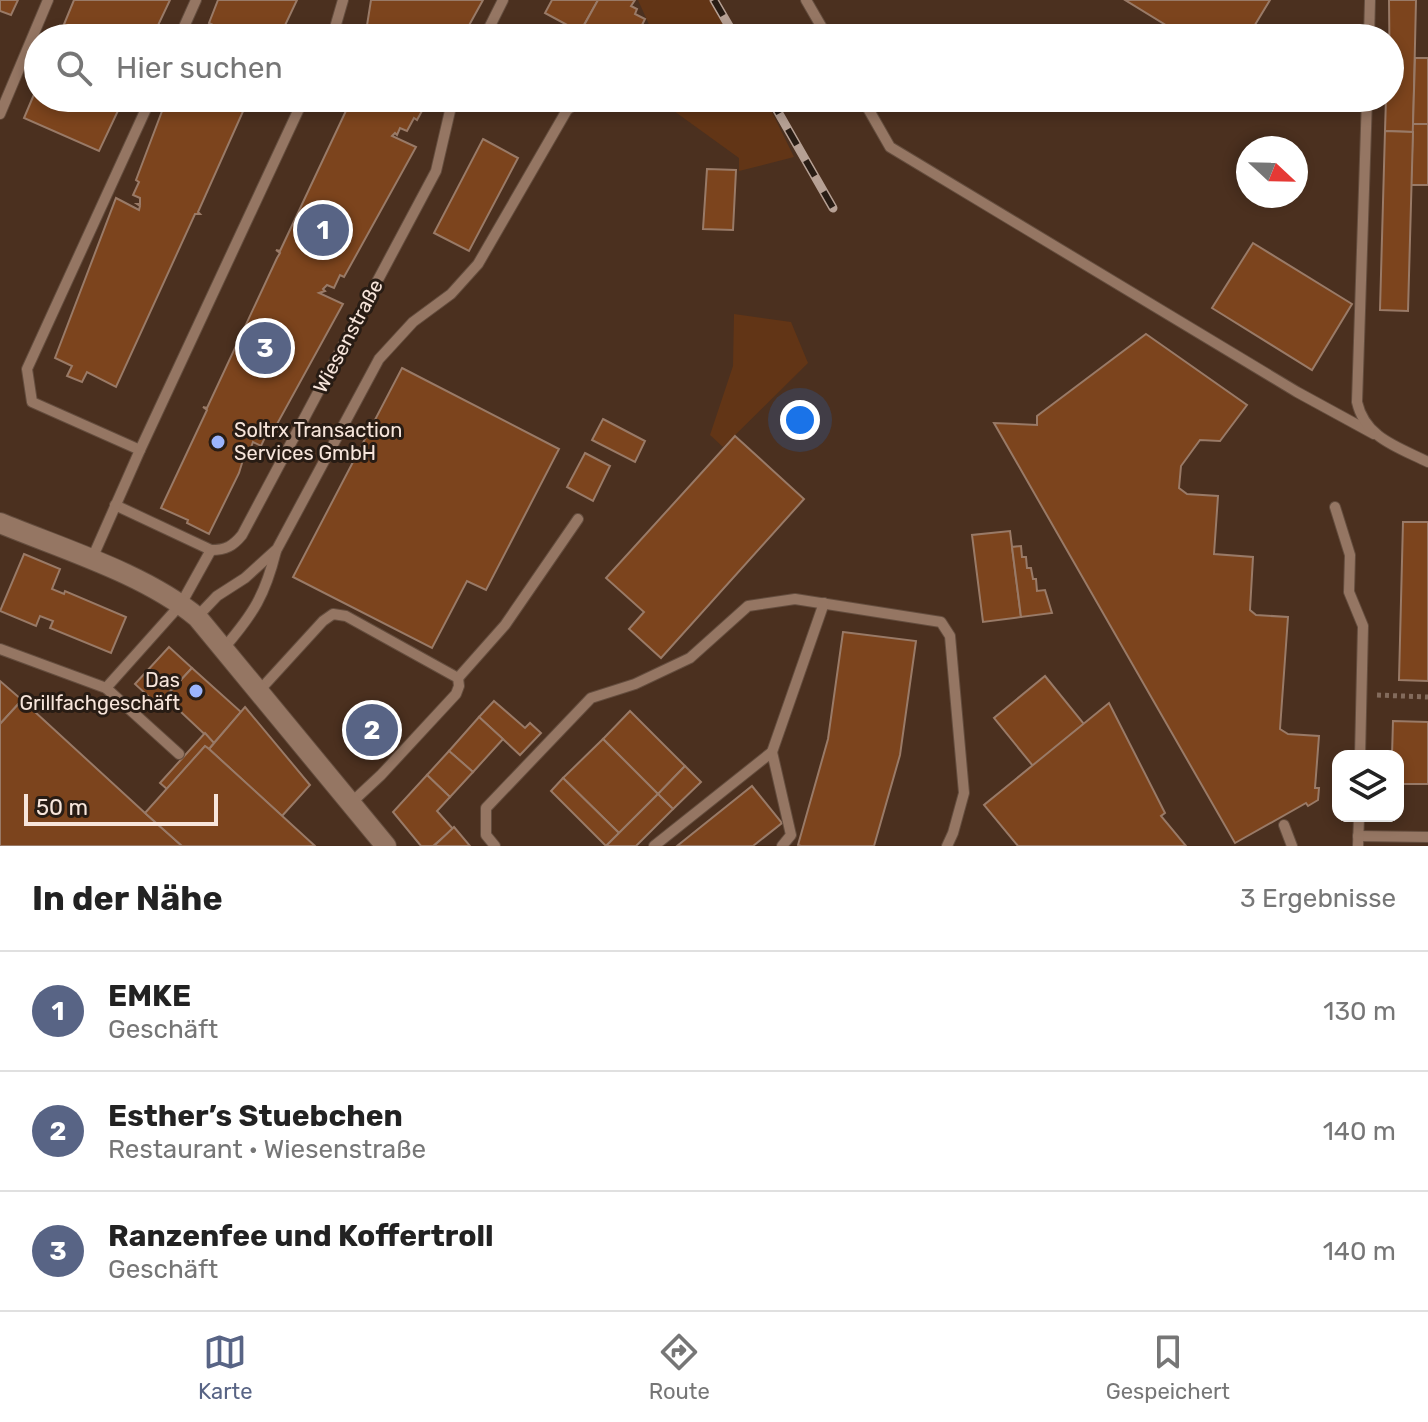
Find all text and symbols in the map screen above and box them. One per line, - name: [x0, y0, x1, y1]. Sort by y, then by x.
- search box: [24, 24, 1404, 112]
- icon: search: [52, 46, 96, 90]
- text: Hier suchen: [116, 50, 283, 86]
- north arrow: [1236, 136, 1308, 208]
- pin: 1: [297, 200, 349, 260]
- street label: Wiesenstraße: [308, 275, 388, 397]
- pin: 3: [239, 318, 291, 378]
- your location: [780, 400, 820, 440]
- place label: Soltrx Transaction Services GmbH: [234, 418, 402, 465]
- marker: Soltrx Transaction Services GmbH: [209, 433, 227, 451]
- place label: Das Grillfachgeschäft: [19, 668, 180, 715]
- marker: Das Grillfachgeschäft: [187, 682, 205, 700]
- pin: 2: [346, 700, 398, 760]
- map controls: [1332, 750, 1404, 822]
- button: layers: [1332, 750, 1404, 822]
- scale bar: [24, 790, 218, 826]
- text: 50 m: [36, 794, 88, 821]
- text: In der Nähe: [32, 878, 223, 919]
- text: 3 Ergebnisse: [1240, 883, 1396, 914]
- text: EMKE: [108, 978, 191, 1014]
- text: 1: [52, 996, 64, 1027]
- text: 130 m: [1323, 996, 1396, 1027]
- text: Geschäft: [108, 1014, 218, 1045]
- text: Esther’s Stuebchen: [108, 1098, 403, 1134]
- text: 2: [50, 1116, 66, 1147]
- text: 140 m: [1323, 1116, 1396, 1147]
- text: Restaurant · Wiesenstraße: [108, 1134, 426, 1165]
- text: Ranzenfee und Koffertroll: [108, 1218, 494, 1254]
- text: 3: [49, 1236, 67, 1267]
- text: 140 m: [1323, 1236, 1396, 1267]
- text: Geschäft: [108, 1254, 218, 1285]
- tab: Karte: [198, 1330, 253, 1405]
- tab: Route: [649, 1330, 710, 1405]
- tab: Gespeichert: [1106, 1330, 1230, 1405]

